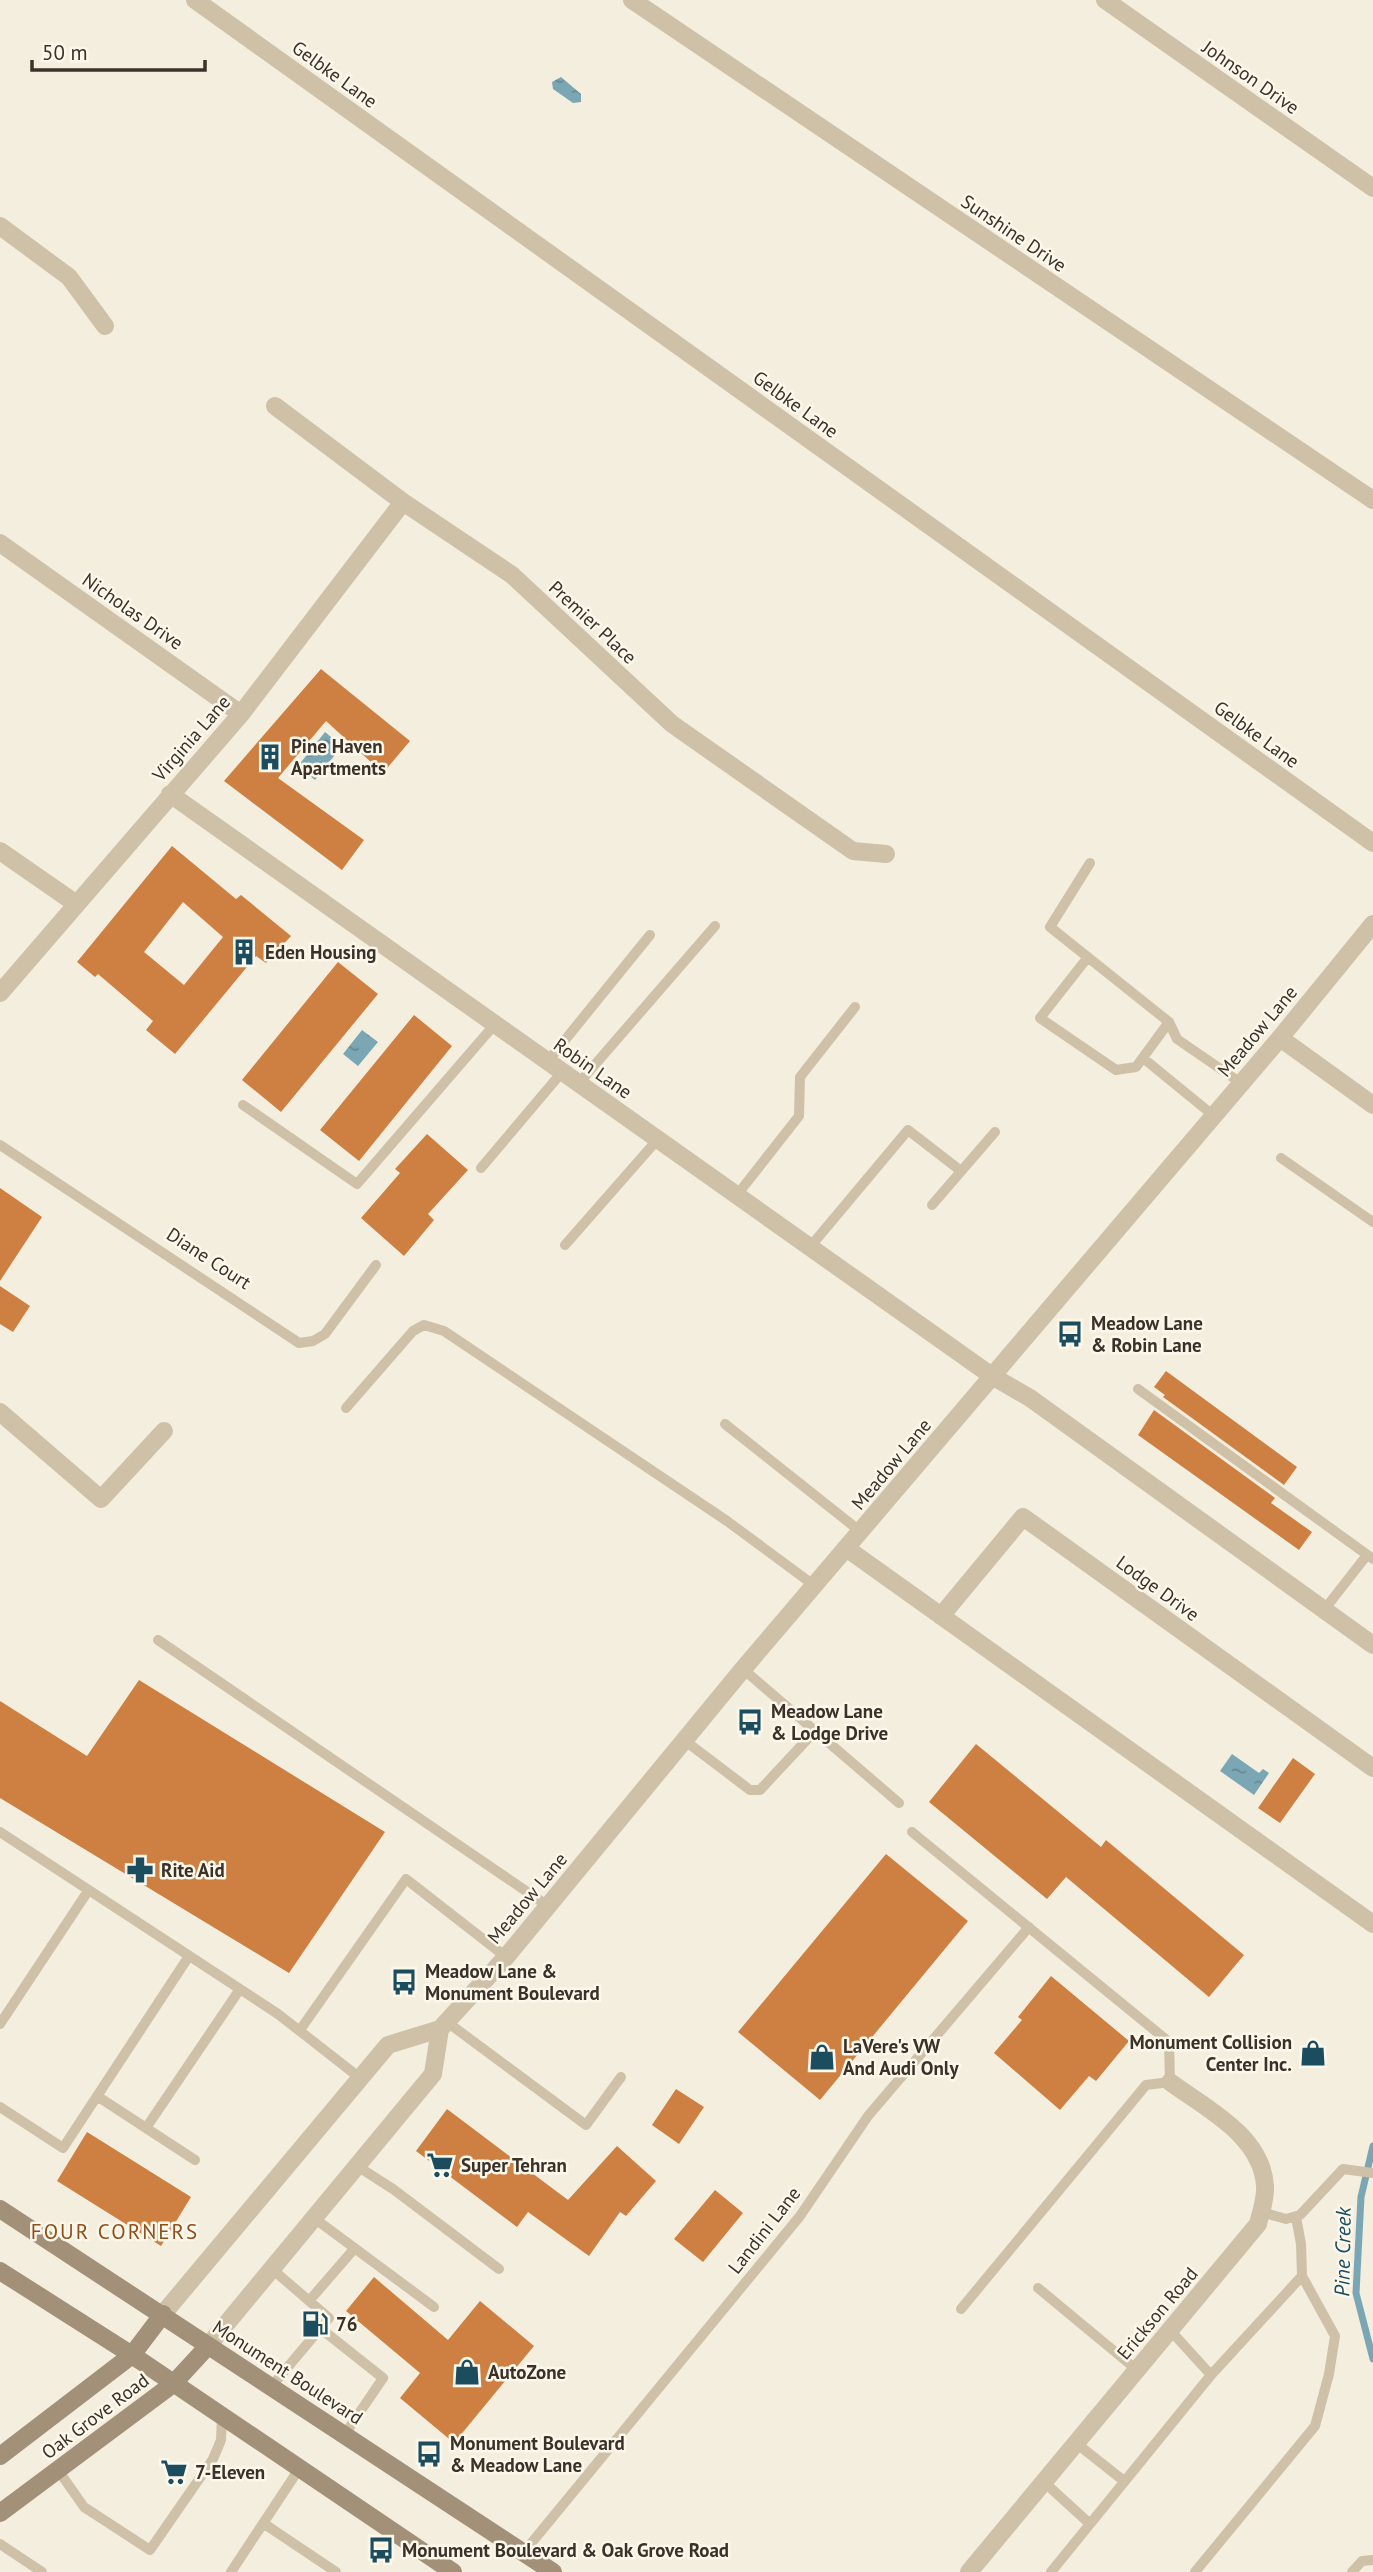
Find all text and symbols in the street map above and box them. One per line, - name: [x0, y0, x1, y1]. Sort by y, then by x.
- scale bar: [32, 28, 205, 72]
- street label: Johnson Drive: [1197, 34, 1304, 119]
- street label: Gelbke Lane: [288, 35, 382, 113]
- text: 50 m: [42, 39, 88, 66]
- street label: Sunshine Drive: [957, 189, 1071, 277]
- street label: Gelbke Lane: [749, 365, 843, 443]
- street label: Nicholas Drive: [78, 567, 188, 655]
- street label: Premier Place: [544, 575, 642, 669]
- street label: Virginia Lane: [146, 690, 235, 787]
- street label: Gelbke Lane: [1210, 695, 1304, 773]
- place label: Pine Haven Apartments: [291, 734, 386, 780]
- building icon: Pine Haven Apartments: [255, 742, 285, 772]
- building icon: Eden Housing: [229, 937, 259, 967]
- place label: Eden Housing: [265, 940, 376, 964]
- street label: Meadow Lane: [1212, 980, 1302, 1082]
- street label: Robin Lane: [549, 1032, 637, 1104]
- street label: Diane Court: [162, 1222, 256, 1295]
- place label: Meadow Lane & Robin Lane: [1091, 1311, 1203, 1357]
- bus stop icon: Meadow Lane & Robin Lane: [1055, 1319, 1085, 1349]
- street label: Meadow Lane: [846, 1413, 936, 1515]
- street label: Lodge Drive: [1112, 1550, 1204, 1626]
- place label: Meadow Lane & Lodge Drive: [771, 1699, 888, 1745]
- bus stop icon: Meadow Lane & Lodge Drive: [735, 1707, 765, 1737]
- street label: Meadow Lane: [482, 1847, 572, 1949]
- pharmacy icon: Rite Aid: [125, 1855, 155, 1885]
- place label: Rite Aid: [161, 1858, 225, 1882]
- place label: Meadow Lane & Monument Boulevard: [425, 1959, 600, 2005]
- bus stop icon: Meadow Lane & Monument Boulevard: [389, 1967, 419, 1997]
- place label: Monument Collision Center Inc.: [1129, 2030, 1292, 2076]
- place label: LaVere's VW And Audi Only: [843, 2034, 959, 2080]
- shop icon: Monument Collision Center Inc.: [1298, 2038, 1328, 2068]
- shop icon: LaVere's VW And Audi Only: [807, 2042, 837, 2072]
- supermarket icon: Super Tehran: [425, 2150, 455, 2180]
- place label: Super Tehran: [461, 2153, 567, 2177]
- street label: Landini Lane: [723, 2182, 805, 2278]
- water label: Pine Creek: [1328, 2205, 1357, 2297]
- district label: FOUR CORNERS: [31, 2218, 199, 2245]
- street label: Erickson Road: [1111, 2262, 1203, 2364]
- fuel station icon: 76: [300, 2309, 330, 2339]
- place label: 76: [336, 2312, 358, 2336]
- street label: Monument Boulevard: [208, 2314, 368, 2430]
- shop icon: AutoZone: [452, 2357, 482, 2387]
- place label: AutoZone: [488, 2360, 566, 2384]
- street label: Oak Grove Road: [37, 2368, 153, 2464]
- place label: Monument Boulevard & Meadow Lane: [450, 2431, 625, 2477]
- bus stop icon: Monument Boulevard & Meadow Lane: [414, 2439, 444, 2469]
- supermarket icon: 7-Eleven: [159, 2457, 189, 2487]
- place label: 7-Eleven: [195, 2460, 265, 2484]
- bus stop icon: Monument Boulevard & Oak Grove Road: [366, 2535, 396, 2565]
- place label: Monument Boulevard & Oak Grove Road: [402, 2538, 729, 2562]

